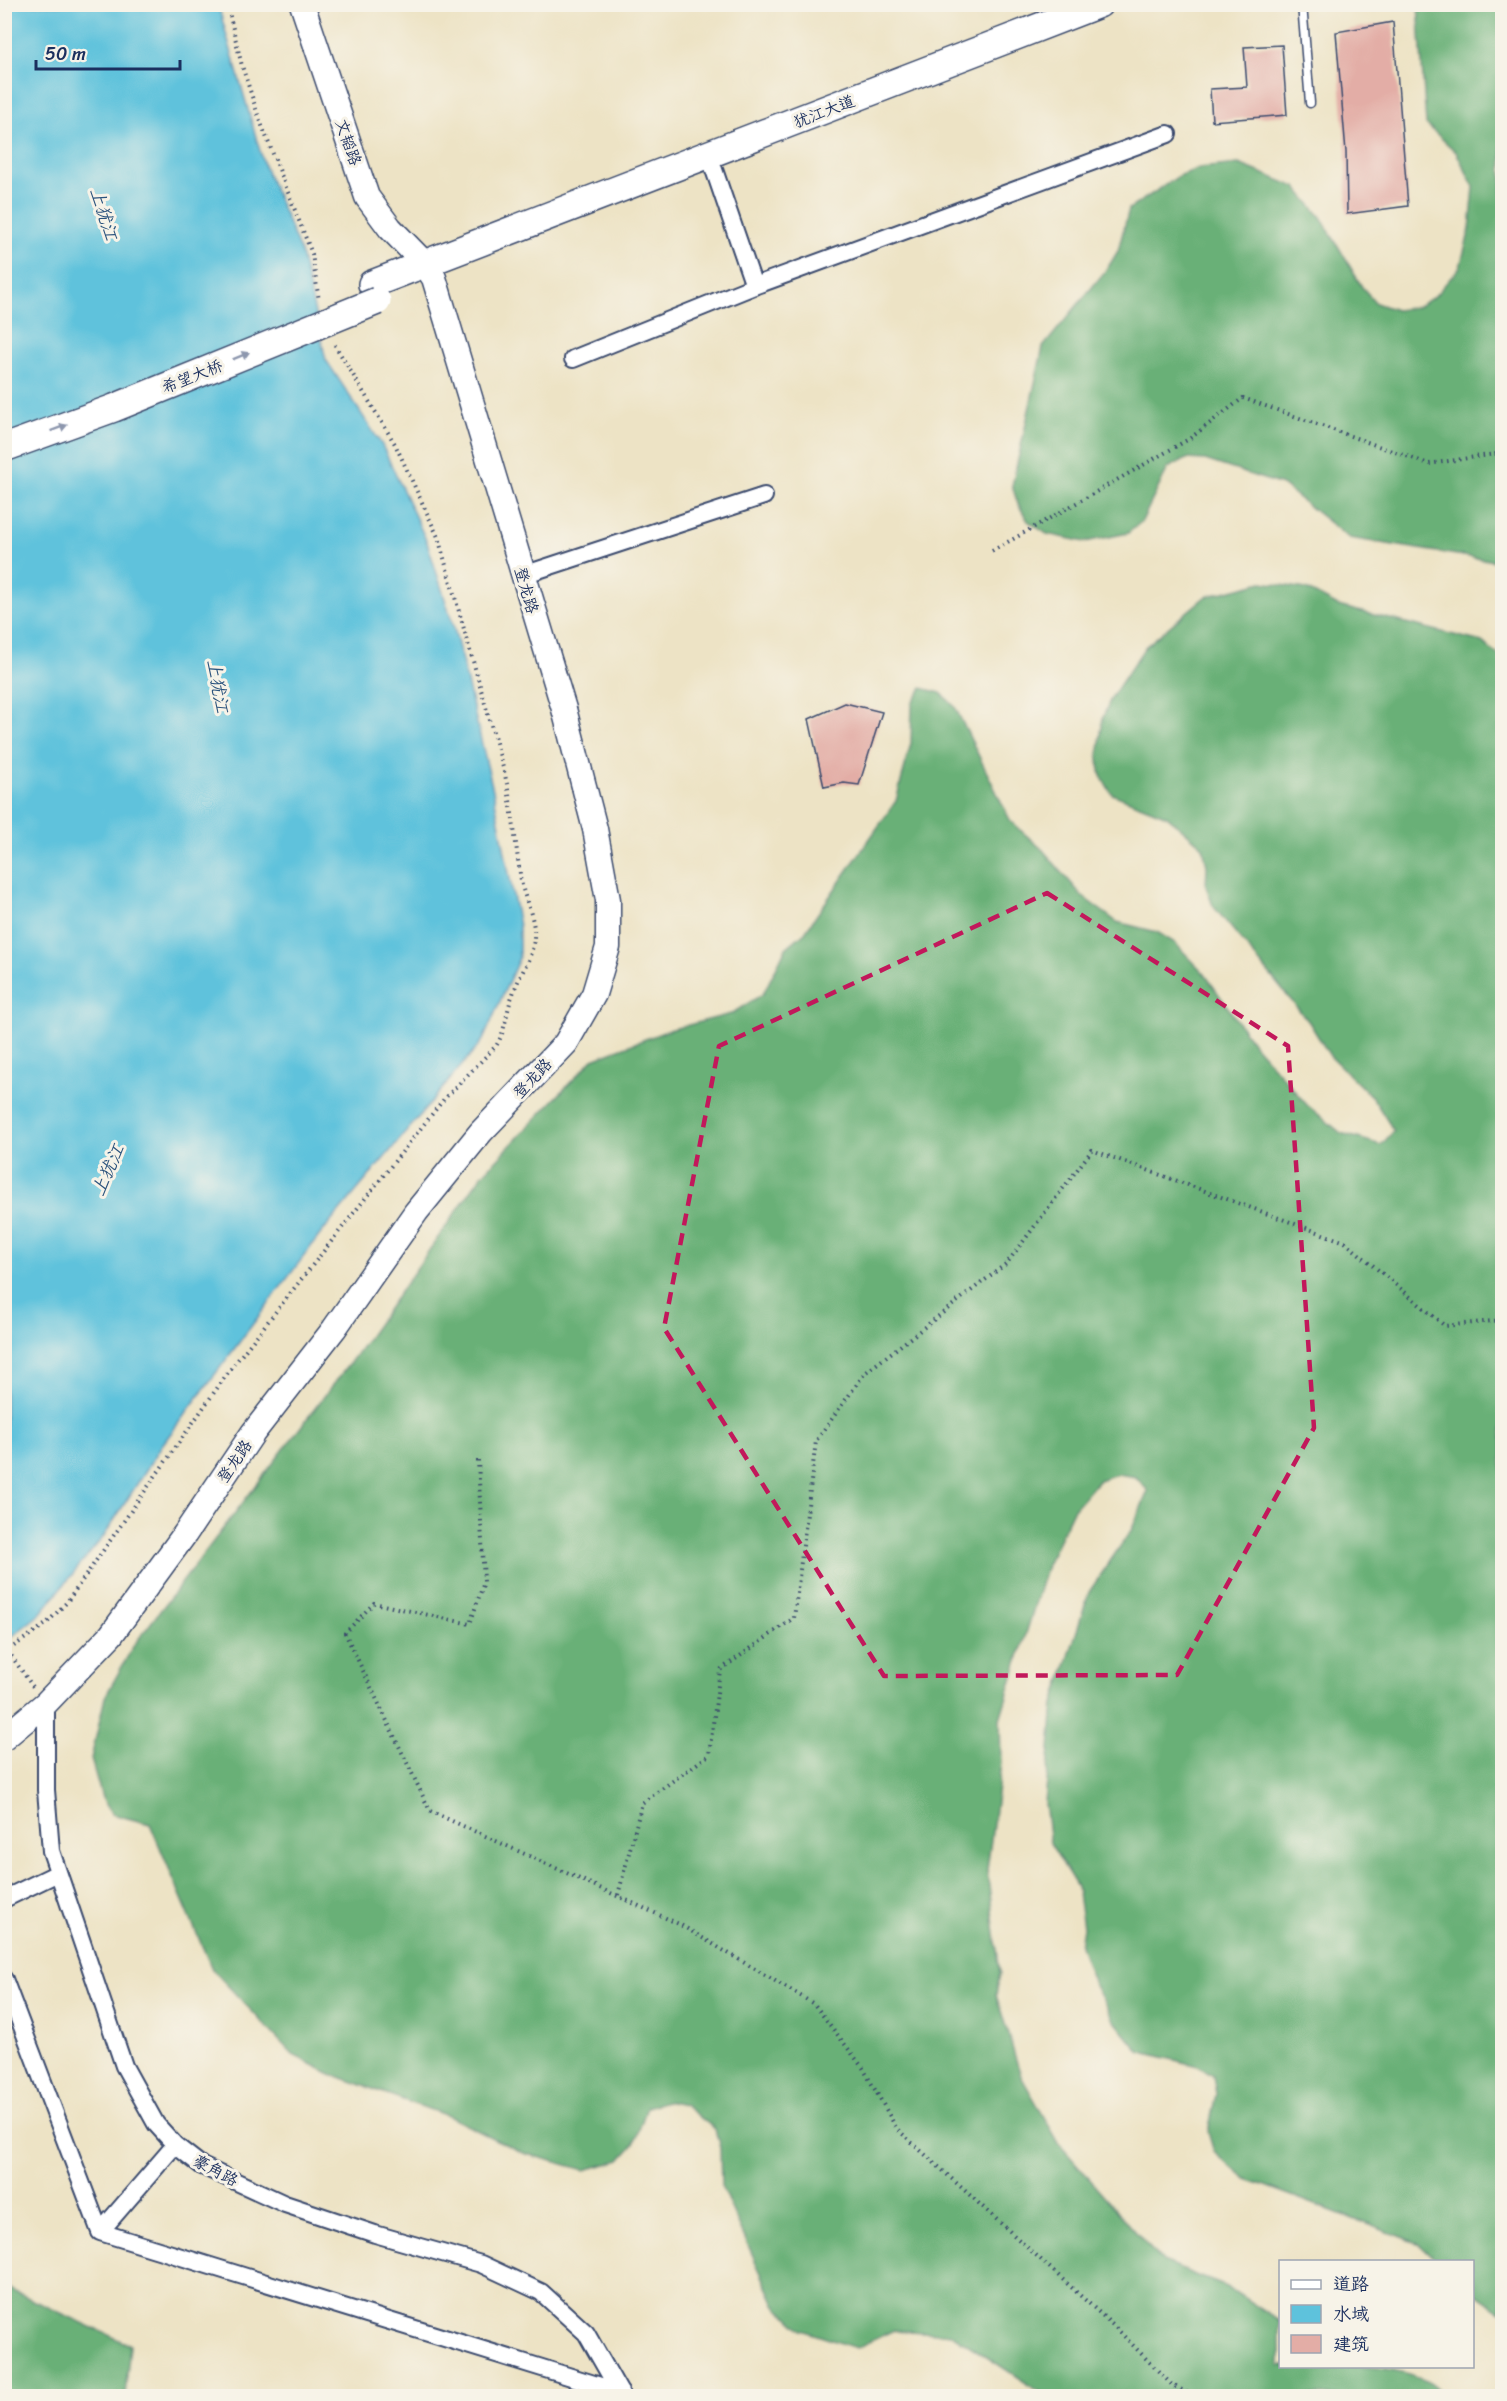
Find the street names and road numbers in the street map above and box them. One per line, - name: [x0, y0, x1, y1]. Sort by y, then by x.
- street label: 犹江大道: [789, 86, 859, 136]
- street label: 文韬路: [327, 115, 370, 170]
- street label: 希望大桥: [157, 351, 227, 402]
- street label: 登龙路: [506, 563, 547, 617]
- street label: 登龙路: [505, 1051, 559, 1106]
- street label: 登龙路: [209, 1433, 260, 1489]
- street label: 豪角路: [188, 2146, 244, 2195]

